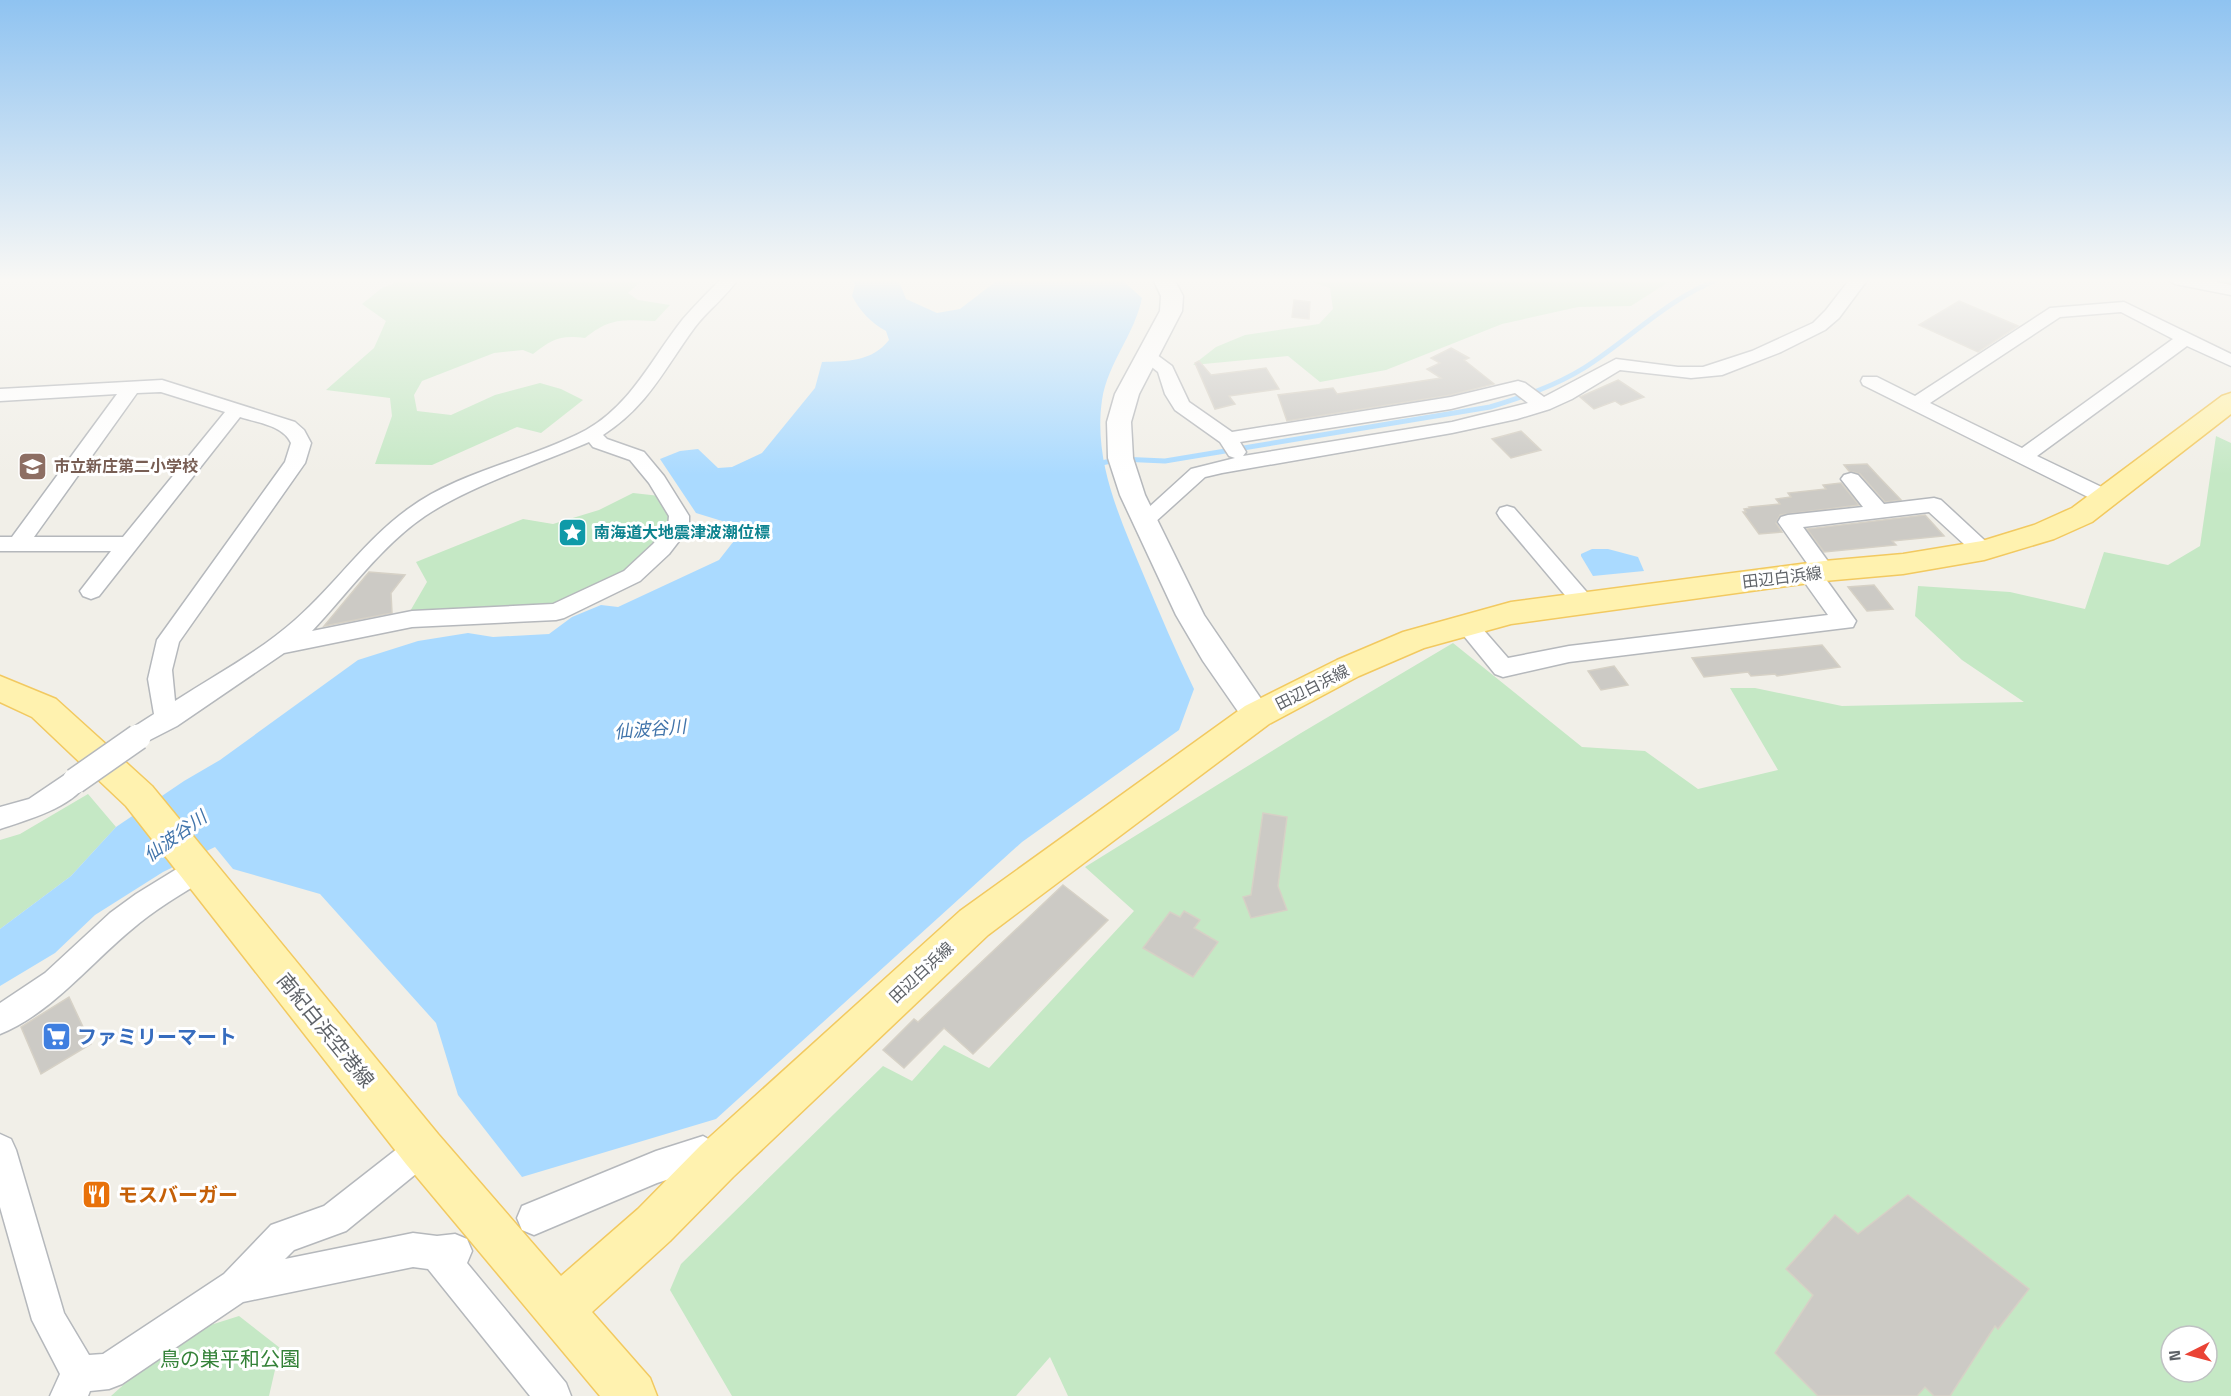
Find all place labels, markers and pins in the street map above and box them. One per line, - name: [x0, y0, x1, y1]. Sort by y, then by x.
- school or university icon: 市立新庄第二小学校: [17, 450, 49, 482]
- place label: 市立新庄第二小学校: [54, 454, 198, 478]
- place icon: 南海道大地震津波潮位標: [557, 516, 589, 548]
- place label: 南海道大地震津波潮位標: [594, 520, 770, 544]
- supermarket icon: ファミリーマート: [40, 1020, 72, 1052]
- place label: ファミリーマート: [77, 1021, 237, 1052]
- restaurant icon: モスバーガー: [81, 1178, 113, 1210]
- place label: モスバーガー: [118, 1179, 238, 1210]

